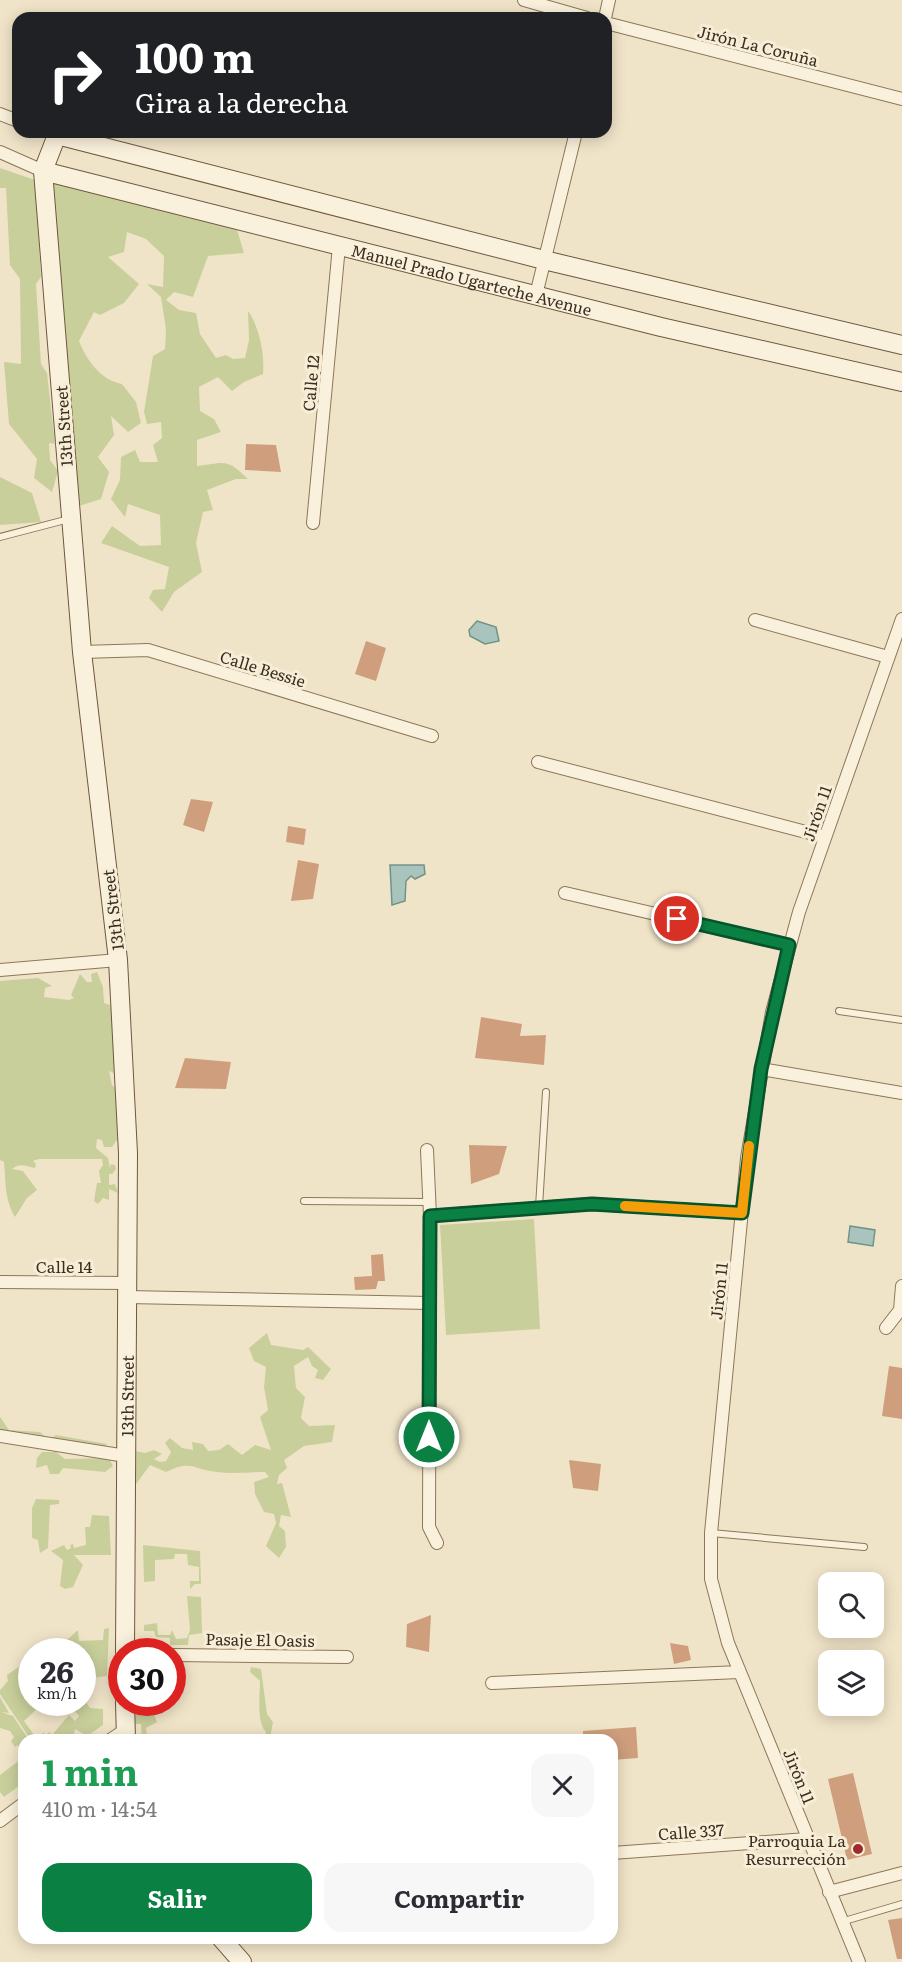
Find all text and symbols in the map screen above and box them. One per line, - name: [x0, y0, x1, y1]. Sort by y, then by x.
- street label: Jirón La Coruña: [695, 18, 821, 72]
- text: 100 m: [135, 24, 254, 86]
- icon: right: [36, 36, 114, 114]
- text: Gira a la derecha: [135, 81, 348, 121]
- street label: Manuel Prado Ugarteche Avenue: [349, 237, 594, 321]
- street label: Calle 12: [296, 354, 324, 412]
- street label: 13th Street: [48, 384, 78, 467]
- street label: Calle Bessie: [217, 644, 309, 692]
- street label: Jirón 11: [795, 781, 837, 844]
- street label: 13th Street: [95, 868, 129, 952]
- pin: [651, 893, 702, 944]
- icon: arrive: [660, 902, 693, 935]
- street label: Calle 14: [36, 1254, 92, 1278]
- street label: Jirón 11: [703, 1261, 733, 1321]
- street label: 13th Street: [114, 1355, 139, 1437]
- position arrow: [397, 1405, 461, 1469]
- map controls: [818, 1572, 884, 1716]
- button: search: [818, 1572, 884, 1638]
- street label: Pasaje El Oasis: [205, 1626, 315, 1652]
- speed limit sign: 30: [108, 1638, 186, 1716]
- text: 26: [40, 1648, 74, 1692]
- button: layers: [818, 1650, 884, 1716]
- text: km/h: [37, 1681, 77, 1704]
- text: 1 min: [42, 1744, 138, 1797]
- street label: Jirón 11: [778, 1745, 822, 1808]
- button: close: [531, 1754, 594, 1817]
- text: 410 m · 14:54: [42, 1793, 157, 1823]
- street label: Calle 337: [657, 1817, 725, 1845]
- place label: Parroquia La Resurrección: [745, 1828, 846, 1870]
- marker: Parroquia La Resurrección: [851, 1842, 865, 1856]
- button: Salir: [42, 1863, 312, 1932]
- button: Compartir: [324, 1863, 594, 1932]

